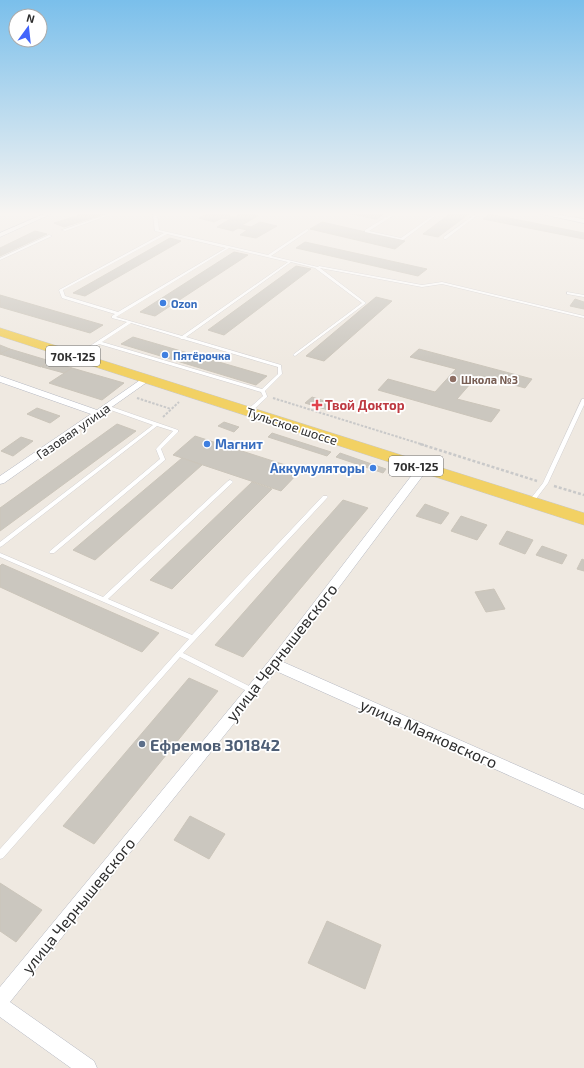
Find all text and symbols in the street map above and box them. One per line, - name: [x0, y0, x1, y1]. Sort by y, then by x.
- north arrow: [8, 8, 48, 48]
- text: N: [25, 11, 36, 25]
- place label: Ozon: [171, 297, 197, 310]
- marker: Ozon: [158, 298, 168, 308]
- road number: 70К-125: [46, 346, 100, 366]
- place label: Пятёрочка: [173, 349, 231, 362]
- marker: Пятёрочка: [160, 350, 170, 360]
- place label: Школа №3: [461, 373, 518, 386]
- marker: Школа №3: [448, 374, 458, 384]
- place label: Твой Доктор: [325, 397, 405, 413]
- street label: Газовая улица: [33, 400, 113, 462]
- marker: Твой Доктор: [312, 400, 322, 410]
- street label: Тульское шоссе: [244, 404, 340, 448]
- place label: Магнит: [215, 436, 263, 452]
- marker: Магнит: [202, 439, 212, 449]
- road number: 70К-125: [389, 456, 443, 476]
- place label: Аккумуляторы: [270, 460, 365, 476]
- marker: Аккумуляторы: [368, 463, 378, 473]
- street label: улица Чернышевского: [221, 579, 341, 725]
- street label: улица Маяковского: [357, 694, 501, 773]
- place label: Ефремов 301842: [150, 735, 280, 754]
- marker: Ефремов 301842: [137, 739, 147, 749]
- street label: улица Чернышевского: [17, 833, 139, 977]

